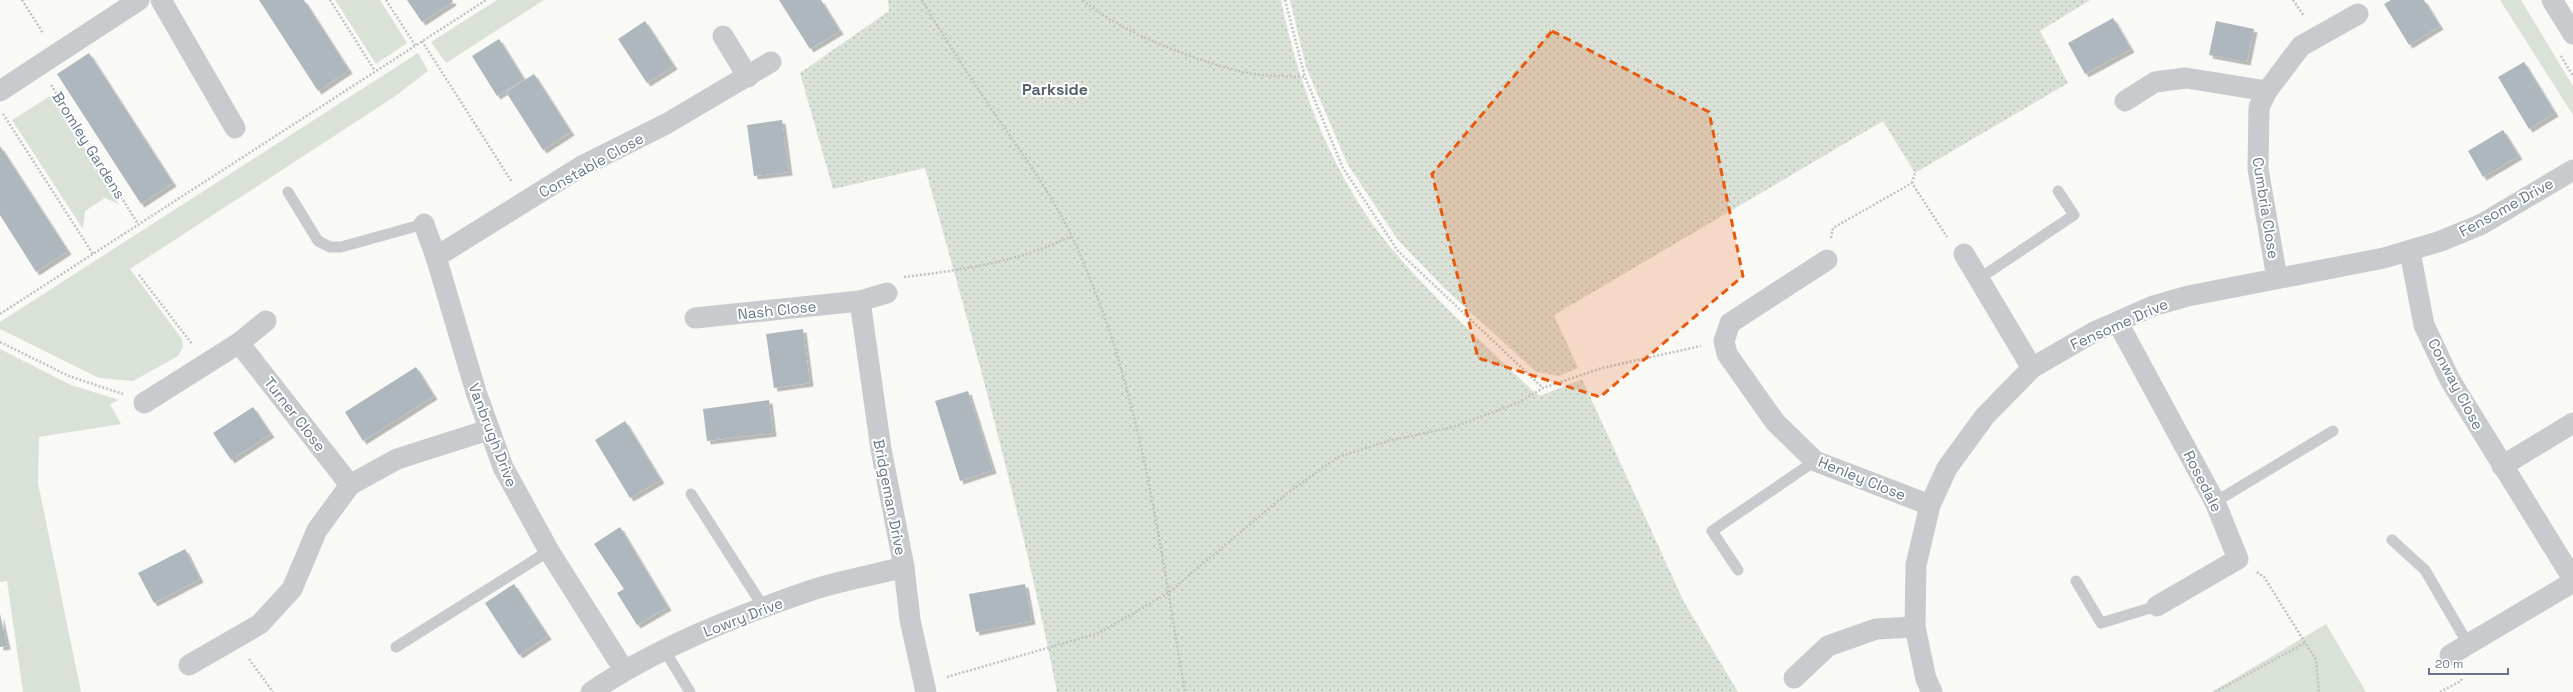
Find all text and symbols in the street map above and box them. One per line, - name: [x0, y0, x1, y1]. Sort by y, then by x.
- district label: Parkside: [1022, 79, 1088, 100]
- street label: Bromley Gardens: [48, 88, 130, 202]
- street label: Constable Close: [535, 128, 647, 202]
- street label: Cumbria Close: [2249, 156, 2283, 260]
- street label: Fensome Drive: [2456, 173, 2557, 241]
- street label: Fensome Drive: [2067, 294, 2171, 354]
- street label: Nash Close: [737, 296, 817, 324]
- street label: Conway Close: [2424, 335, 2488, 433]
- street label: Turner Close: [260, 373, 330, 455]
- street label: Vanbrugh Drive: [464, 380, 522, 490]
- street label: Bridgeman Drive: [869, 437, 911, 557]
- street label: Rosedale: [2179, 447, 2227, 515]
- street label: Henley Close: [1815, 452, 1909, 504]
- street label: Lowry Drive: [700, 593, 786, 641]
- scale bar: [2429, 650, 2508, 676]
- text: 20 m: [2435, 656, 2463, 672]

